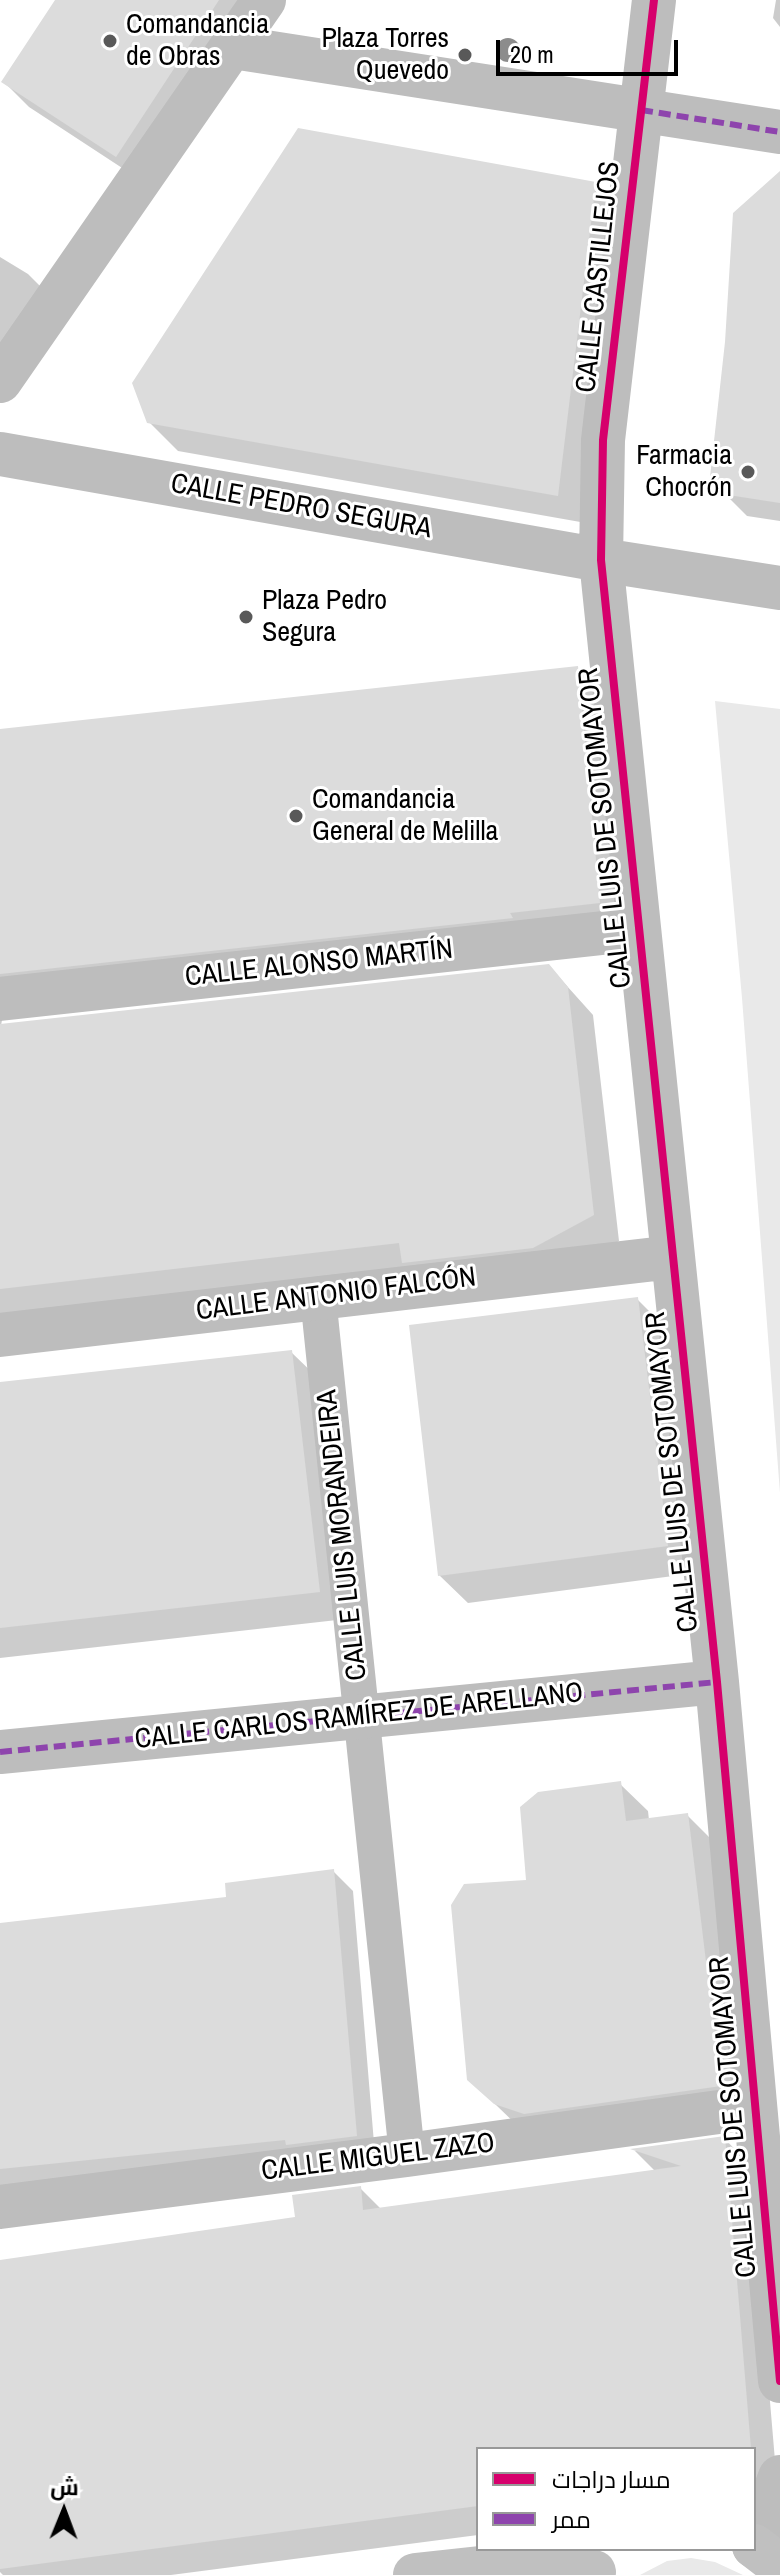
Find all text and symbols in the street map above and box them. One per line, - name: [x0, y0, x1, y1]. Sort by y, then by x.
- place label: Comandancia de Obras: [126, 8, 269, 74]
- place label: Plaza Torres Quevedo: [321, 22, 449, 88]
- scale bar: [500, 24, 682, 74]
- marker: Comandancia de Obras: [101, 32, 119, 50]
- text: 20 m: [510, 38, 554, 70]
- marker: Plaza Torres Quevedo: [456, 46, 474, 64]
- street label: CALLE CASTILLEJOS: [570, 160, 628, 394]
- place label: Farmacia Chocrón: [636, 439, 732, 505]
- marker: Farmacia Chocrón: [739, 463, 757, 481]
- street label: CALLE PEDRO SEGURA: [168, 468, 434, 546]
- place label: Plaza Pedro Segura: [262, 584, 387, 650]
- marker: Plaza Pedro Segura: [237, 608, 255, 626]
- street label: CALLE LUIS DE SOTOMAYOR: [572, 666, 640, 990]
- place label: Comandancia General de Melilla: [312, 783, 498, 849]
- marker: Comandancia General de Melilla: [287, 807, 305, 825]
- street label: CALLE ALONSO MARTÍN: [184, 933, 454, 995]
- street label: CALLE ANTONIO FALCÓN: [194, 1261, 478, 1329]
- street label: CALLE LUIS DE SOTOMAYOR: [639, 1310, 707, 1634]
- street label: CALLE LUIS MORANDEIRA: [311, 1388, 375, 1682]
- street label: CALLE CARLOS RAMÍREZ DE ARELLANO: [133, 1677, 585, 1757]
- street label: CALLE LUIS DE SOTOMAYOR: [703, 1955, 765, 2279]
- street label: CALLE MIGUEL ZAZO: [259, 2127, 497, 2189]
- legend: [476, 2447, 756, 2551]
- text: مسار دراجات: [552, 2463, 671, 2495]
- north arrow: [24, 2471, 104, 2551]
- text: ش: [50, 2472, 79, 2502]
- text: ممر: [552, 2503, 591, 2535]

